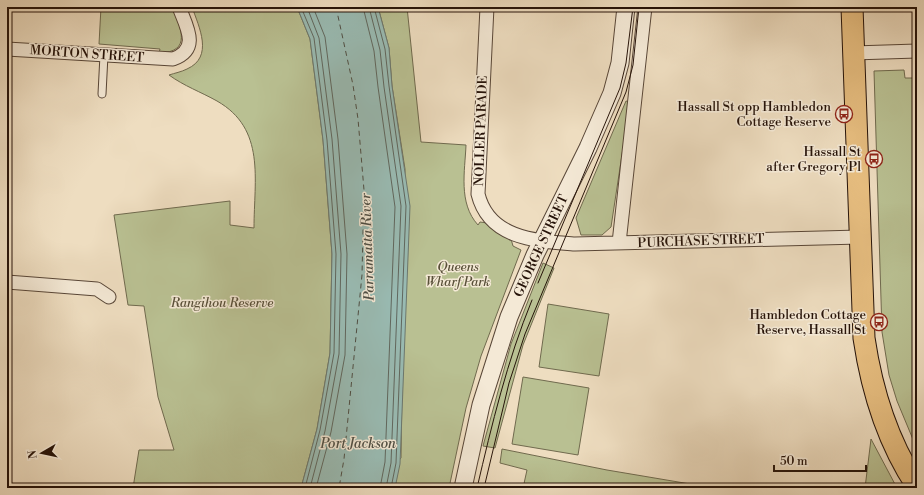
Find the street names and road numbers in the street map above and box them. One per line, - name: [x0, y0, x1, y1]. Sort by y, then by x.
- street label: MORTON STREET: [29, 42, 145, 66]
- street label: NOLLER PARADE: [471, 75, 491, 187]
- street label: GEORGE STREET: [510, 192, 572, 300]
- street label: PURCHASE STREET: [637, 231, 765, 251]

